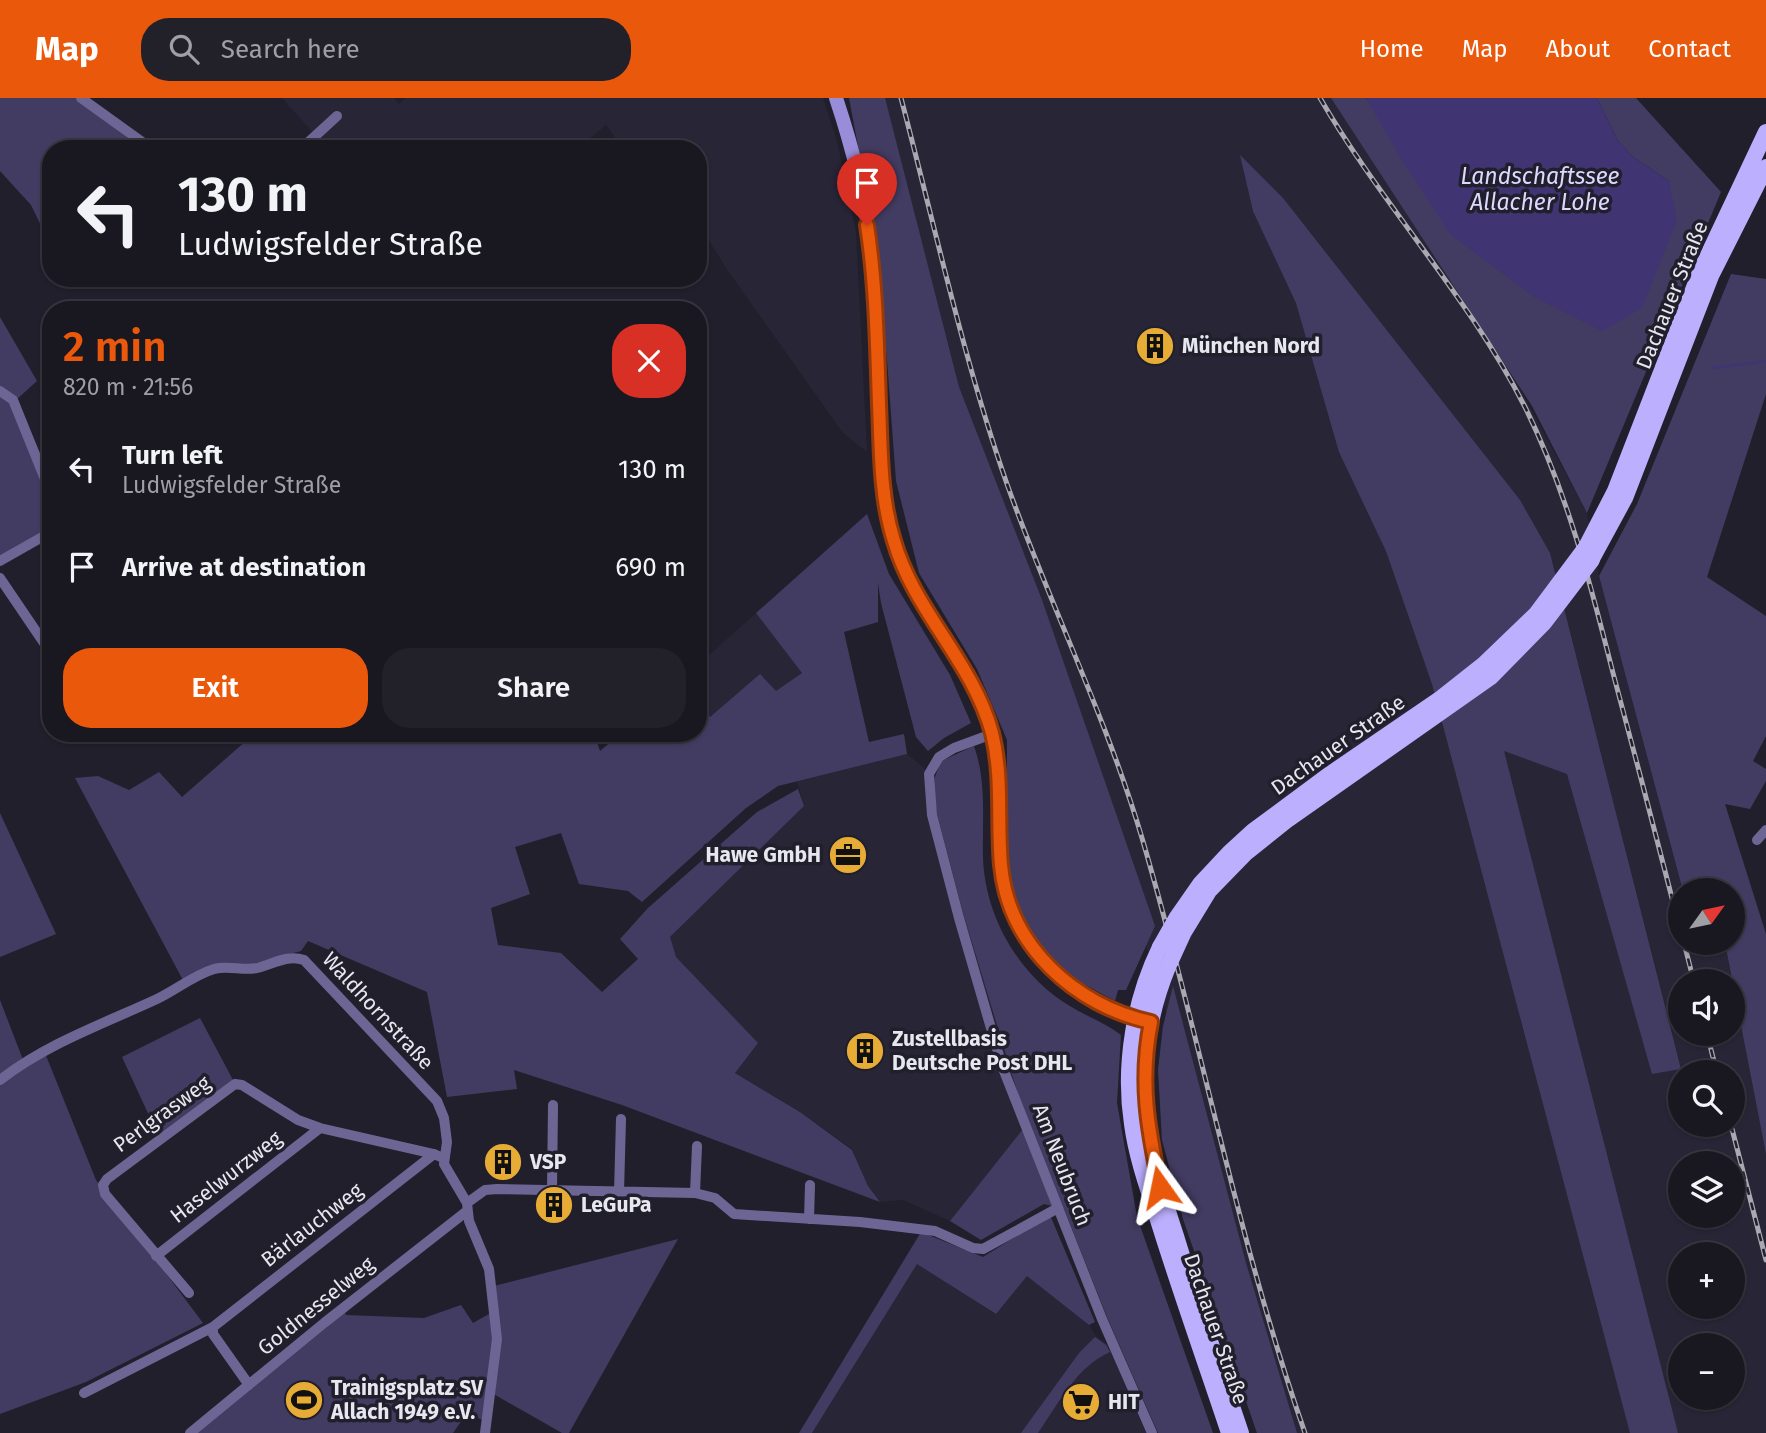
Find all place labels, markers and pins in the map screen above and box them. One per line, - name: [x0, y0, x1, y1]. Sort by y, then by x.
- pin: [837, 153, 897, 225]
- building icon: München Nord: [1134, 325, 1176, 367]
- place label: München Nord: [1182, 333, 1320, 359]
- office icon: Hawe GmbH: [827, 834, 869, 876]
- place label: Hawe GmbH: [706, 842, 821, 868]
- place label: Zustellbasis Deutsche Post DHL: [892, 1026, 1072, 1076]
- building icon: Zustellbasis Deutsche Post DHL: [844, 1030, 886, 1072]
- building icon: VSP: [482, 1141, 524, 1183]
- place label: VSP: [529, 1149, 567, 1175]
- building icon: LeGuPa: [533, 1184, 575, 1226]
- place label: LeGuPa: [581, 1192, 651, 1218]
- place label: Trainigsplatz SV Allach 1949 e.V.: [330, 1375, 484, 1425]
- sports icon: Trainigsplatz SV Allach 1949 e.V.: [283, 1379, 325, 1421]
- supermarket icon: HIT: [1060, 1381, 1102, 1423]
- place label: HIT: [1108, 1389, 1140, 1415]

